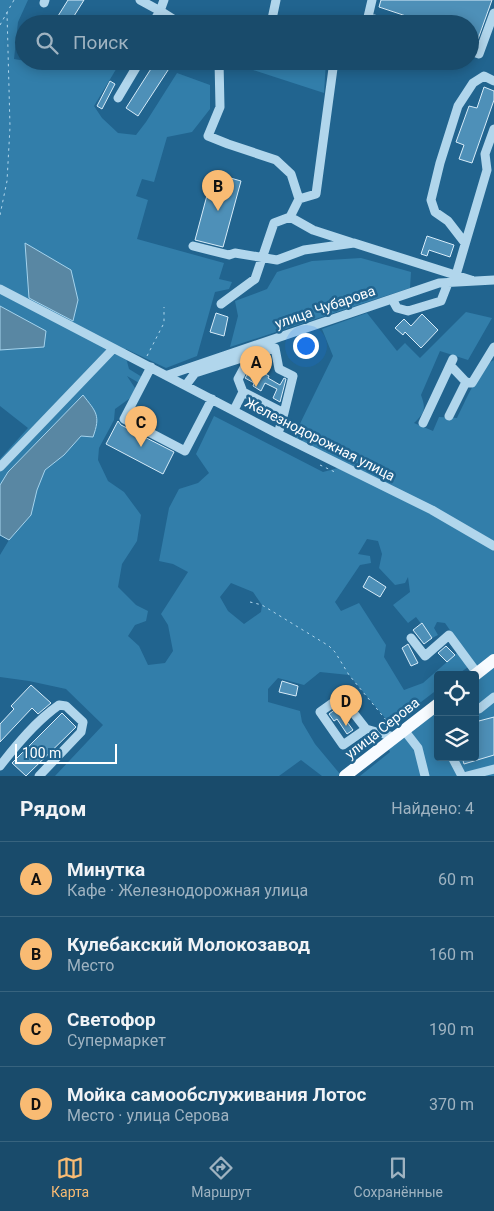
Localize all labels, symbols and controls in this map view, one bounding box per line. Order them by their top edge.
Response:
search box [15,15,479,70]
icon: search [33,29,61,57]
text: Поиск [73,31,129,54]
pin: B [202,170,234,211]
street label: улица Чубарова [273,282,377,332]
your location [293,333,319,359]
pin: A [240,346,272,387]
street label: Железнодорожная улица [242,394,398,484]
pin: C [125,406,157,447]
map controls [434,671,479,761]
button: locate [434,671,479,716]
pin: D [330,685,362,726]
street label: улица Серова [342,694,422,762]
button: layers [434,716,479,761]
scale bar [15,741,118,764]
text: 100 m [22,745,61,761]
text: Рядом [20,797,86,821]
text: Найдено: 4 [391,799,474,818]
text: Минутка [67,858,145,881]
text: A [31,870,41,889]
text: 60 m [438,870,474,889]
text: Кафе · Железнодорожная улица [67,881,308,900]
text: Кулебакский Молокозавод [67,933,310,956]
text: B [31,945,41,964]
text: 160 m [429,945,474,964]
text: Место [67,956,114,975]
text: Светофор [67,1008,156,1031]
text: C [31,1020,41,1039]
text: 190 m [429,1020,474,1039]
text: Супермаркет [67,1031,166,1050]
text: Мойка самообслуживания Лотос [67,1083,366,1106]
text: D [31,1095,41,1114]
text: 370 m [429,1095,474,1114]
text: Место · улица Серова [67,1106,229,1125]
tab: Карта [51,1154,89,1200]
tab: Маршрут [191,1154,252,1200]
tab: Сохранённые [354,1154,443,1200]

